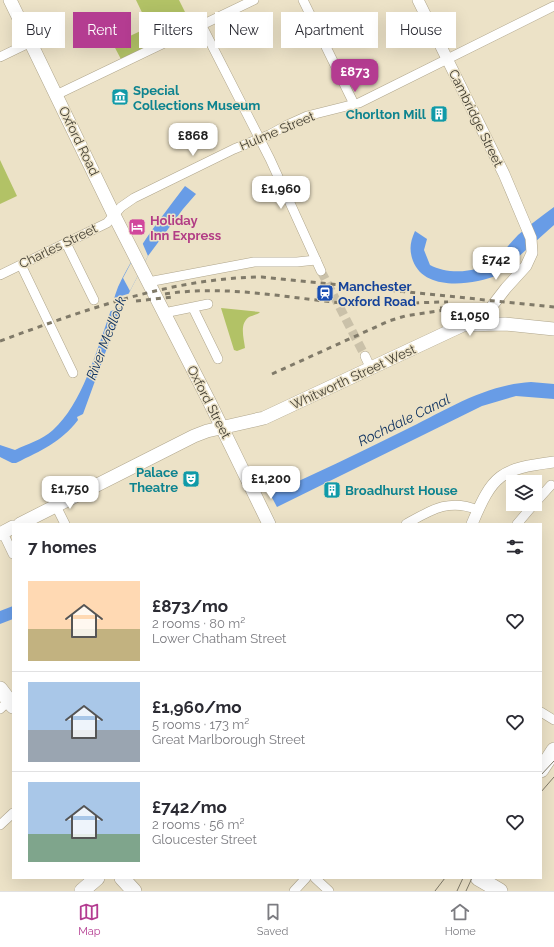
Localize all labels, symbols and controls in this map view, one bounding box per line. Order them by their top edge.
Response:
chip: Buy [12,12,65,48]
chip: Rent [73,12,131,48]
chip: Filters [139,12,207,48]
chip: New [215,12,273,48]
chip: Apartment [281,12,378,48]
chip: House [386,12,456,48]
pin: £873 [331,59,379,93]
text: £873 [340,64,370,79]
street label: Cambridge Street [446,67,506,170]
place label: Special Collections Museum [133,83,260,113]
museum icon: Special Collections Museum [110,87,130,107]
street label: Oxford Road [56,104,102,178]
building icon: Chorlton Mill [429,104,449,124]
place label: Chorlton Mill [346,107,427,122]
street label: Hulme Street [237,108,317,153]
pin: £868 [169,123,217,157]
text: £868 [178,128,208,143]
pin: £1,960 [248,176,314,210]
text: £1,960 [261,181,301,196]
place label: Holiday Inn Express [150,213,222,243]
hotel icon: Holiday Inn Express [127,217,147,237]
street label: Charles Street [17,220,100,271]
pin: £742 [472,247,520,281]
text: £742 [482,252,510,267]
place label: Manchester Oxford Road [338,279,416,309]
station icon: Manchester Oxford Road [315,283,335,303]
water label: River Medlock [83,294,129,382]
pin: £1,050 [437,303,503,337]
text: £1,050 [450,308,490,323]
street label: Whitworth Street West [288,341,418,413]
street label: Oxford Street [184,363,234,442]
water label: Rochdale Canal [355,391,453,449]
place label: Palace Theatre [129,465,178,495]
pin: £1,200 [238,466,304,500]
theatre icon: Palace Theatre [181,469,201,489]
text: £1,200 [251,471,291,486]
map controls [506,475,542,511]
button: layers [506,475,542,511]
pin: £1,750 [37,476,103,510]
building icon: Broadhurst House [322,480,342,500]
text: £1,750 [51,481,89,496]
place label: Broadhurst House [345,483,458,498]
icon: filters [504,536,526,558]
text: 7 homes [28,537,97,557]
text: £873/mo [152,596,228,616]
icon: home [60,597,108,645]
icon: heart [504,610,526,632]
text: 2 rooms · 80 m² [152,616,245,631]
text: Lower Chatham Street [152,631,286,646]
text: £1,960/mo [152,697,242,717]
icon: home [60,698,108,746]
icon: heart [504,711,526,733]
text: 5 rooms · 173 m² [152,717,249,732]
text: Great Marlborough Street [152,732,305,747]
text: £742/mo [152,797,227,817]
icon: home [60,798,108,846]
icon: heart [504,811,526,833]
text: 2 rooms · 56 m² [152,817,244,832]
text: Gloucester Street [152,832,257,847]
tab: Map [78,901,101,938]
tab: Saved [257,901,288,938]
tab: Home [445,901,476,938]

